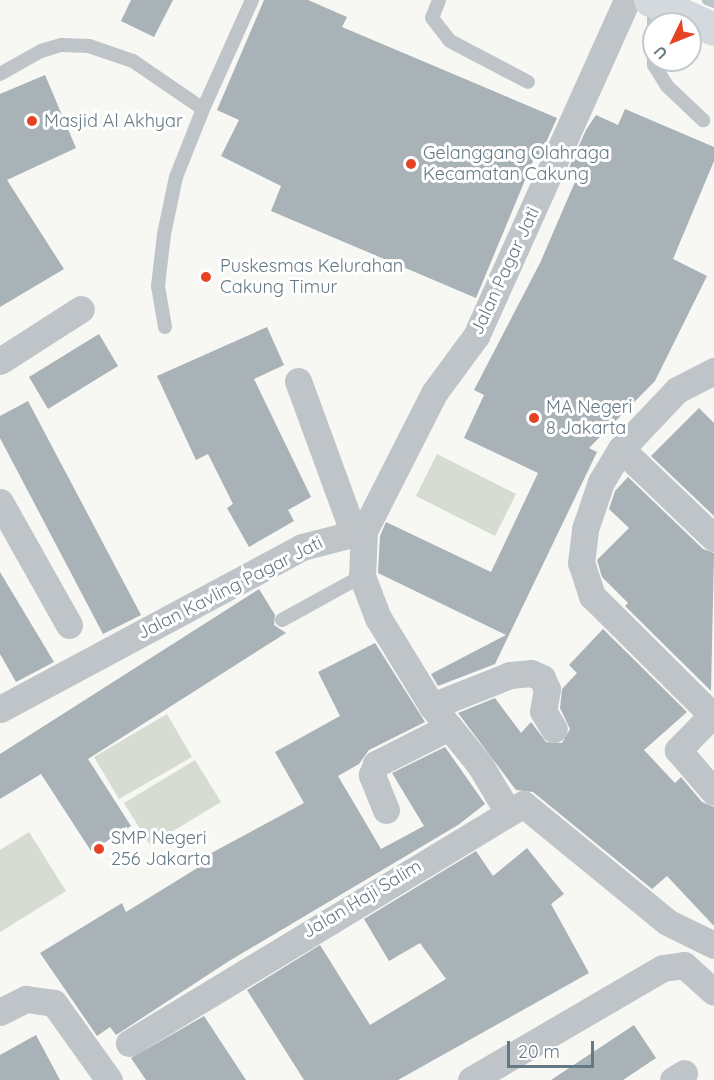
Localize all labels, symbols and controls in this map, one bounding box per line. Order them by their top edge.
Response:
north arrow [642,12,702,72]
text: U [649,42,671,64]
place label: Masjid Al Akhyar [44,110,183,132]
marker: Masjid Al Akhyar [25,114,39,128]
place label: Gelanggang Olahraga Kecamatan Cakung [423,143,610,186]
marker: Gelanggang Olahraga Kecamatan Cakung [404,157,418,171]
street label: Jalan Pagar Jati [466,204,544,338]
place label: Puskesmas Kelurahan Cakung Timur [220,256,403,298]
marker: Puskesmas Kelurahan Cakung Timur [197,268,215,286]
place label: MA Negeri 8 Jakarta [546,397,632,440]
marker: MA Negeri 8 Jakarta [527,411,541,425]
street label: Jalan Kavling Pagar Jati [134,532,326,644]
place label: SMP Negeri 256 Jakarta [111,828,211,870]
marker: SMP Negeri 256 Jakarta [92,842,106,856]
street label: Jalan Haji Salim [299,855,425,943]
scale bar [510,1029,597,1067]
text: 20 m [518,1040,560,1063]

